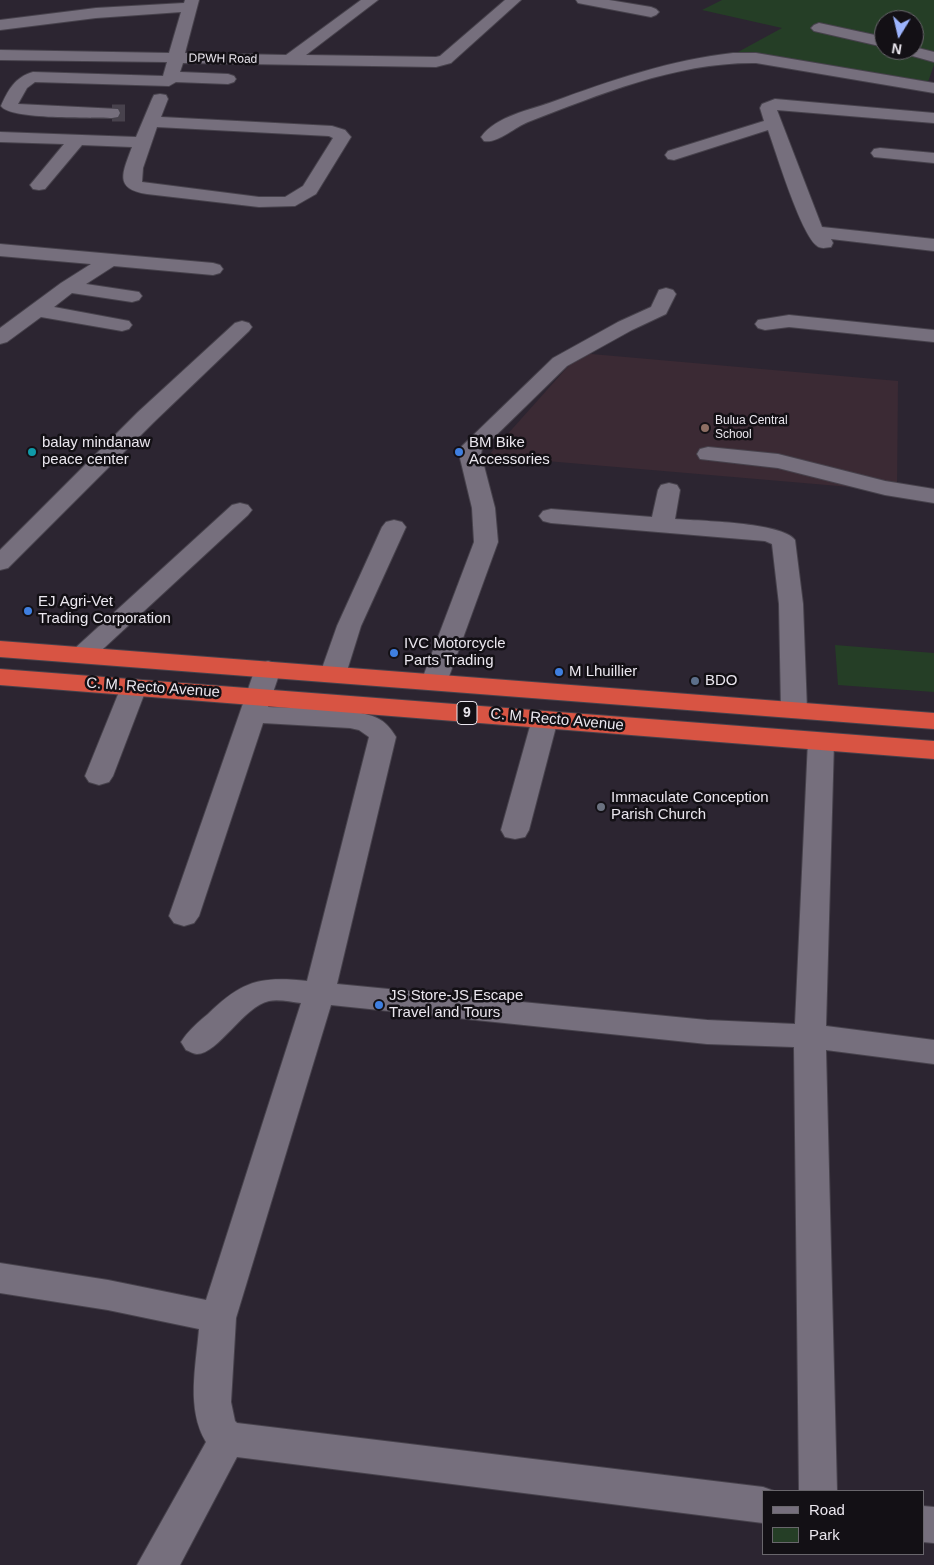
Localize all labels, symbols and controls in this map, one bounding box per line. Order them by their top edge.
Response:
north arrow [874,10,924,60]
text: N [891,40,903,58]
street label: DPWH Road [189,51,257,67]
place label: Bulua Central School [715,414,788,442]
marker: Bulua Central School [699,422,711,434]
place label: balay mindanaw peace center [42,434,150,469]
place label: BM Bike Accessories [469,434,550,469]
marker: balay mindanaw peace center [26,446,38,458]
marker: BM Bike Accessories [453,446,465,458]
place label: EJ Agri-Vet Trading Corporation [38,593,171,628]
marker: EJ Agri-Vet Trading Corporation [22,605,34,617]
place label: IVC Motorcycle Parts Trading [404,635,506,670]
marker: IVC Motorcycle Parts Trading [388,647,400,659]
place label: M Lhuillier [569,663,637,681]
marker: M Lhuillier [553,666,565,678]
place label: BDO [705,672,738,690]
street label: C. M. Recto Avenue [86,674,220,702]
marker: BDO [689,675,701,687]
road number: 9 [457,701,477,724]
street label: C. M. Recto Avenue [489,705,625,735]
place label: Immaculate Conception Parish Church [611,789,769,824]
marker: Immaculate Conception Parish Church [595,801,607,813]
place label: JS Store-JS Escape Travel and Tours [389,987,523,1022]
marker: JS Store-JS Escape Travel and Tours [373,999,385,1011]
legend [762,1490,924,1555]
text: Road [809,1501,845,1518]
text: Park [809,1526,840,1543]

